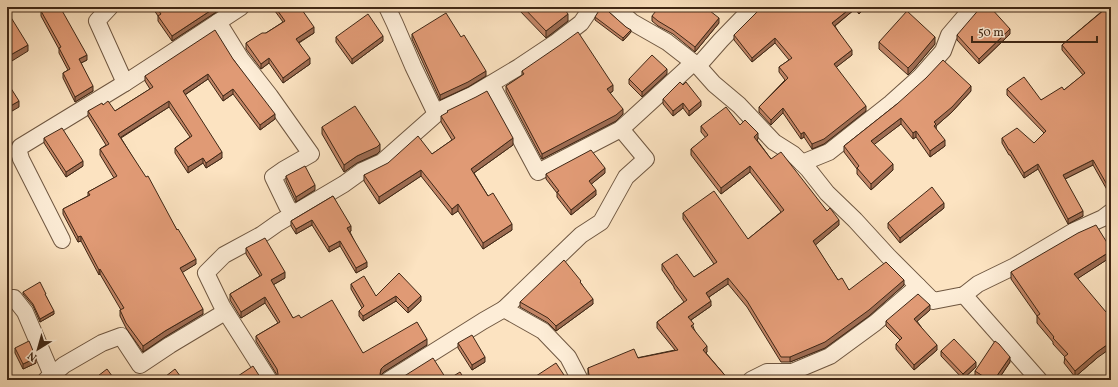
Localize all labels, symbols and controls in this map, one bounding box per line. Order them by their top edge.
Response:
scale bar [972,18,1097,44]
text: 50 m [978,25,1004,41]
north arrow [18,329,58,369]
text: N [25,347,41,364]

